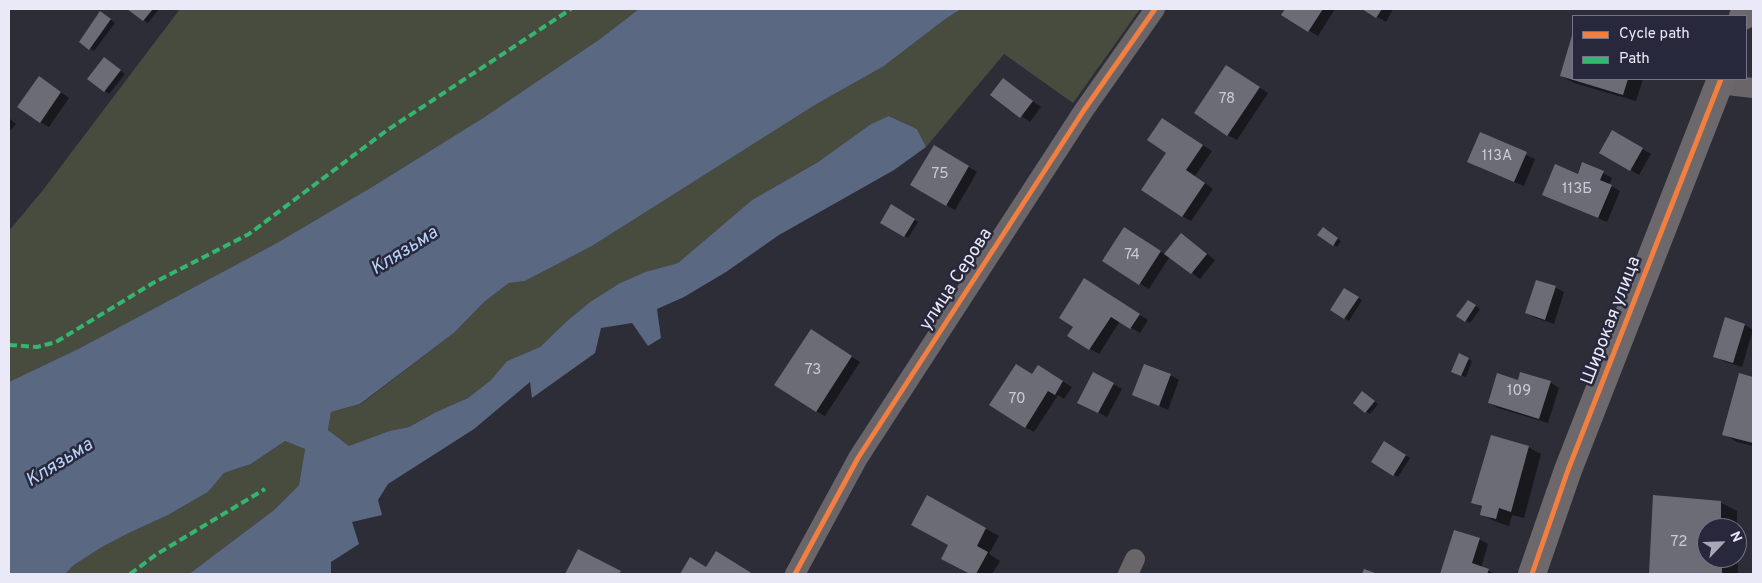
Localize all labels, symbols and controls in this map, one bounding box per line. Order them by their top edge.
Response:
legend [1572,15,1747,80]
text: Cycle path [1619,25,1690,44]
text: Path [1619,50,1650,69]
house number: 78 [1219,91,1235,109]
house number: 113А [1482,148,1512,166]
house number: 75 [931,166,949,184]
house number: 113Б [1562,181,1592,199]
water label: Клязьма [367,222,443,282]
street label: улица Серова [916,225,998,335]
house number: 74 [1124,247,1140,265]
street label: Широкая улица [1578,254,1646,388]
house number: 73 [805,362,821,380]
house number: 109 [1507,383,1531,401]
house number: 70 [1008,391,1026,409]
water label: Клязьма [22,434,98,494]
north arrow [1697,518,1747,568]
text: N [1725,529,1745,545]
house number: 72 [1671,534,1687,552]

